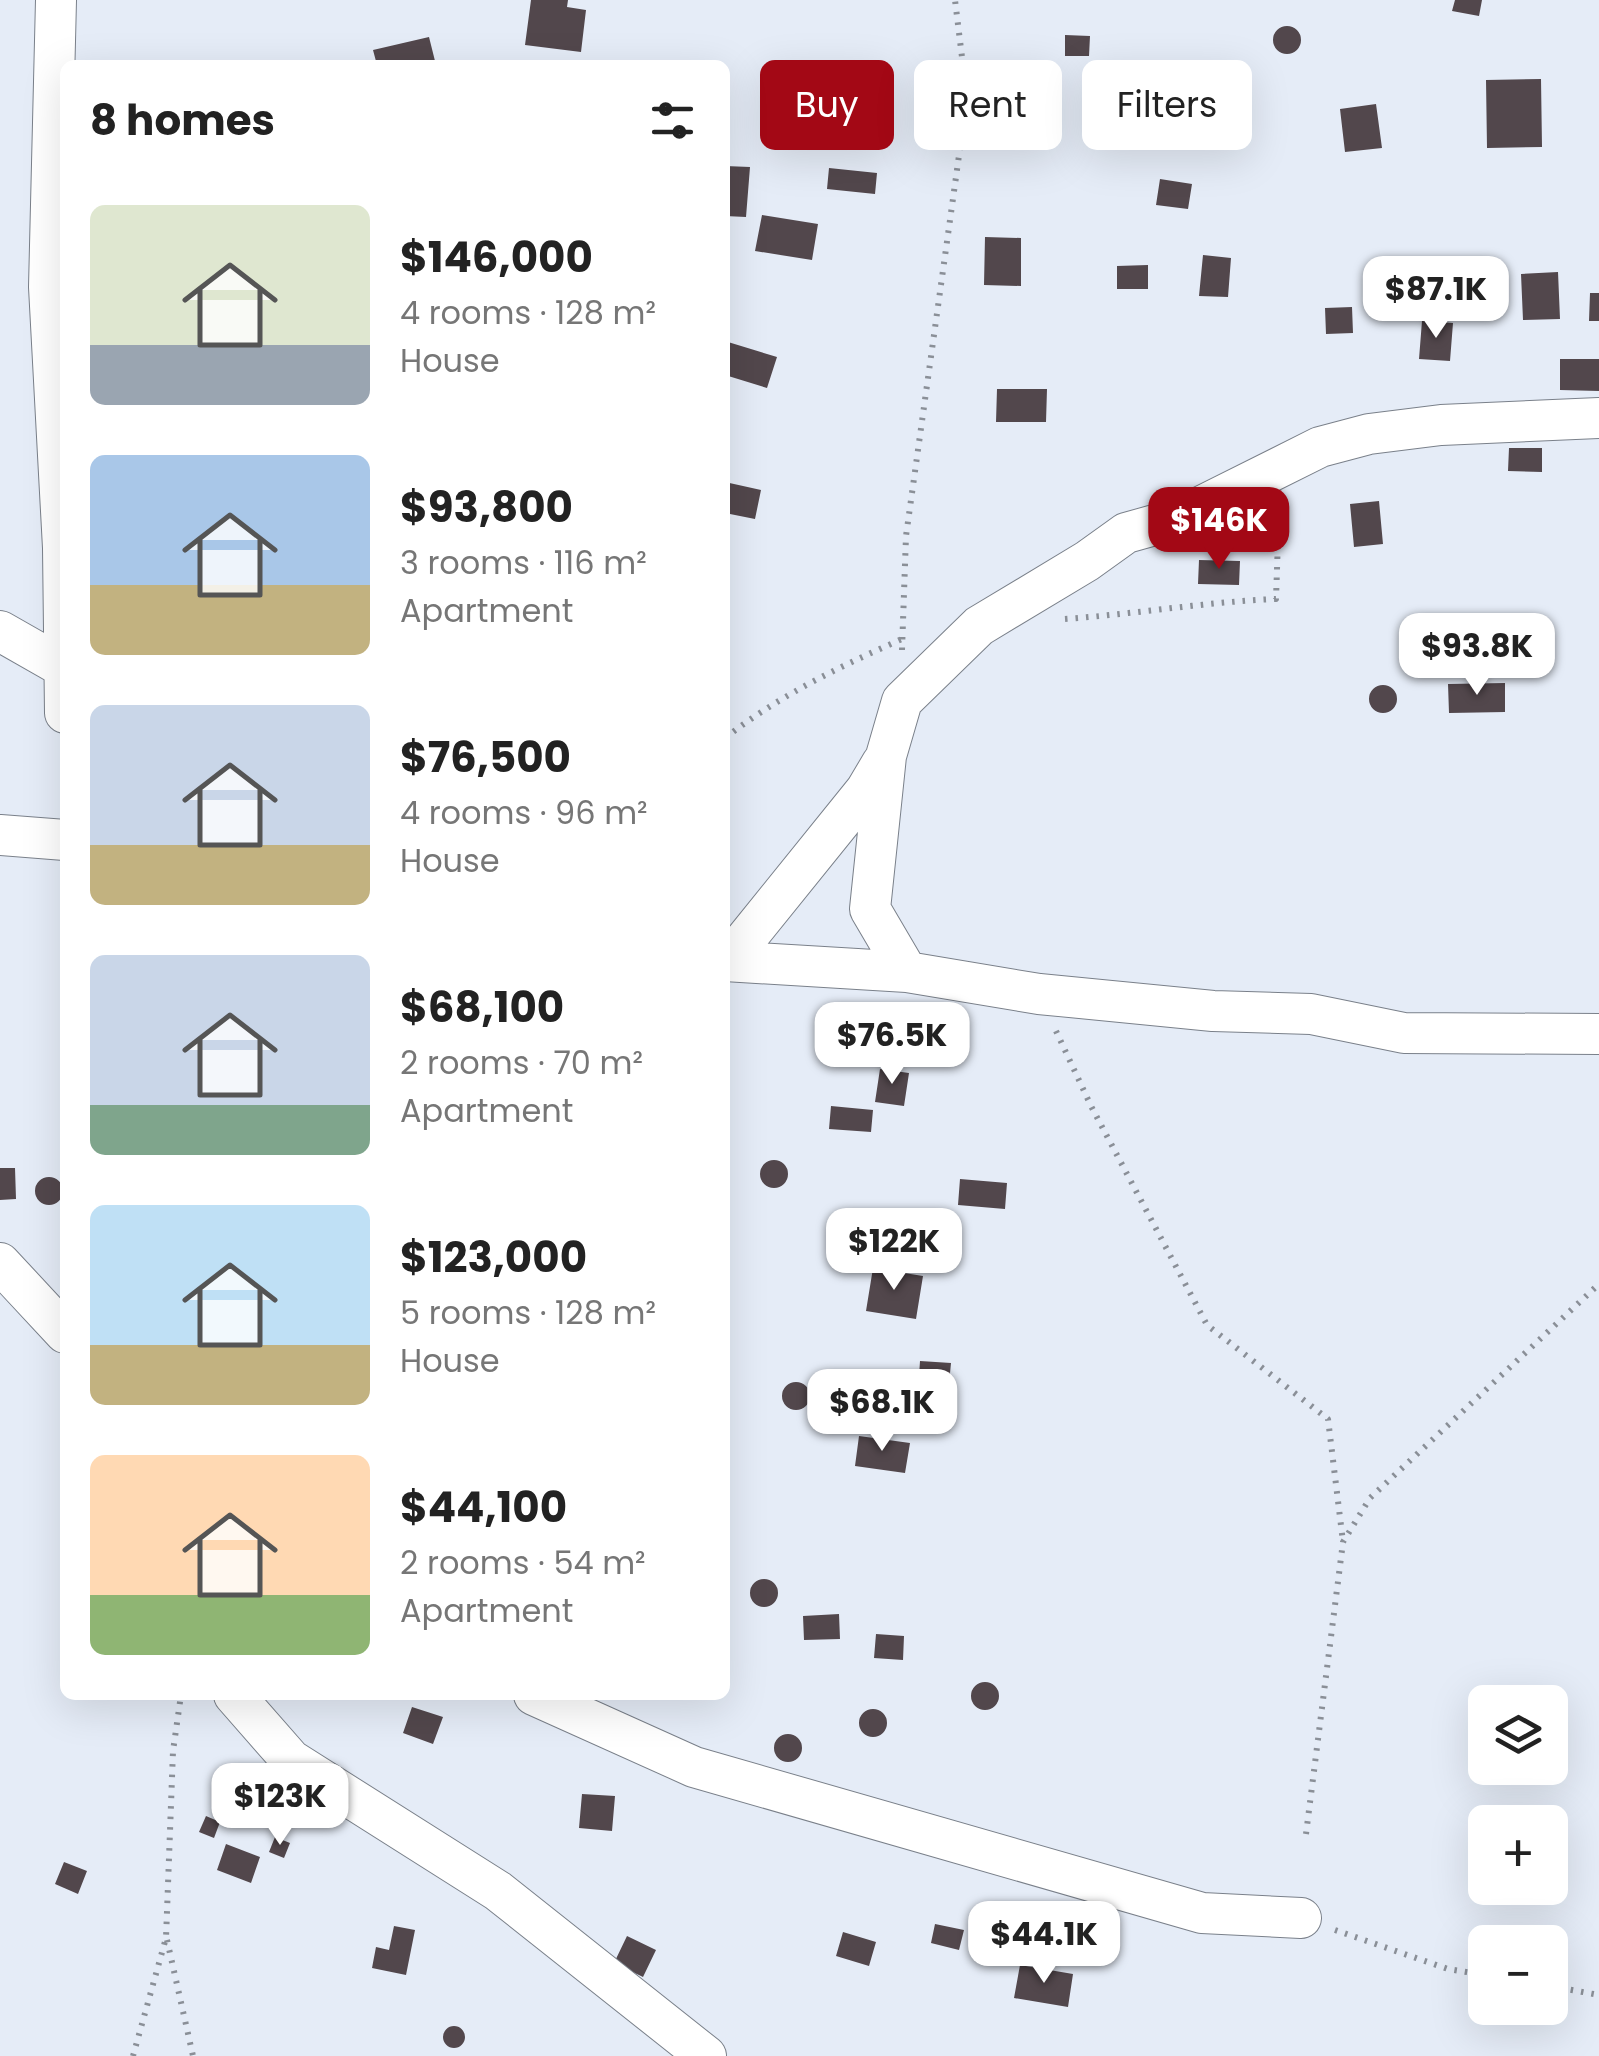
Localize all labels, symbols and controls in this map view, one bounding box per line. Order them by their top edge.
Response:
chip: Buy [760,60,894,150]
chip: Rent [914,60,1062,150]
chip: Filters [1082,60,1252,150]
text: 8 homes [90,91,275,150]
icon: filters [645,93,700,148]
text: $146,000 [400,228,593,287]
icon: home [170,245,290,365]
pin: $87.1K [1355,256,1517,341]
text: $87.1K [1385,266,1487,311]
text: 4 rooms · 128 m² [400,290,656,335]
text: House [400,338,500,383]
text: $93,800 [400,478,573,537]
pin: $146K [1149,487,1289,572]
icon: home [170,495,290,615]
text: $146K [1170,497,1268,542]
text: 3 rooms · 116 m² [400,540,647,585]
text: Apartment [400,588,573,633]
pin: $93.8K [1396,613,1558,698]
text: $93.8K [1421,623,1533,668]
text: $76,500 [400,728,571,787]
icon: home [170,745,290,865]
text: 4 rooms · 96 m² [400,790,648,835]
text: House [400,838,500,883]
text: $68,100 [400,978,564,1037]
icon: home [170,995,290,1115]
pin: $76.5K [811,1002,973,1087]
text: $76.5K [837,1012,947,1057]
text: 2 rooms · 70 m² [400,1040,643,1085]
text: Apartment [400,1088,573,1133]
pin: $122K [824,1208,964,1293]
text: $122K [848,1218,940,1263]
text: $123,000 [400,1228,587,1287]
icon: home [170,1245,290,1365]
text: 5 rooms · 128 m² [400,1290,656,1335]
text: House [400,1338,500,1383]
pin: $68.1K [801,1369,963,1454]
text: $68.1K [829,1379,935,1424]
text: $44,100 [400,1478,567,1537]
icon: home [170,1495,290,1615]
text: 2 rooms · 54 m² [400,1540,646,1585]
text: Apartment [400,1588,573,1633]
map controls [1468,1685,1568,2025]
button: layers [1468,1685,1568,1785]
pin: $123K [210,1763,350,1848]
text: $123K [233,1773,327,1818]
button: + [1468,1805,1568,1905]
pin: $44.1K [963,1901,1125,1986]
text: $44.1K [990,1911,1098,1956]
button: − [1468,1925,1568,2025]

